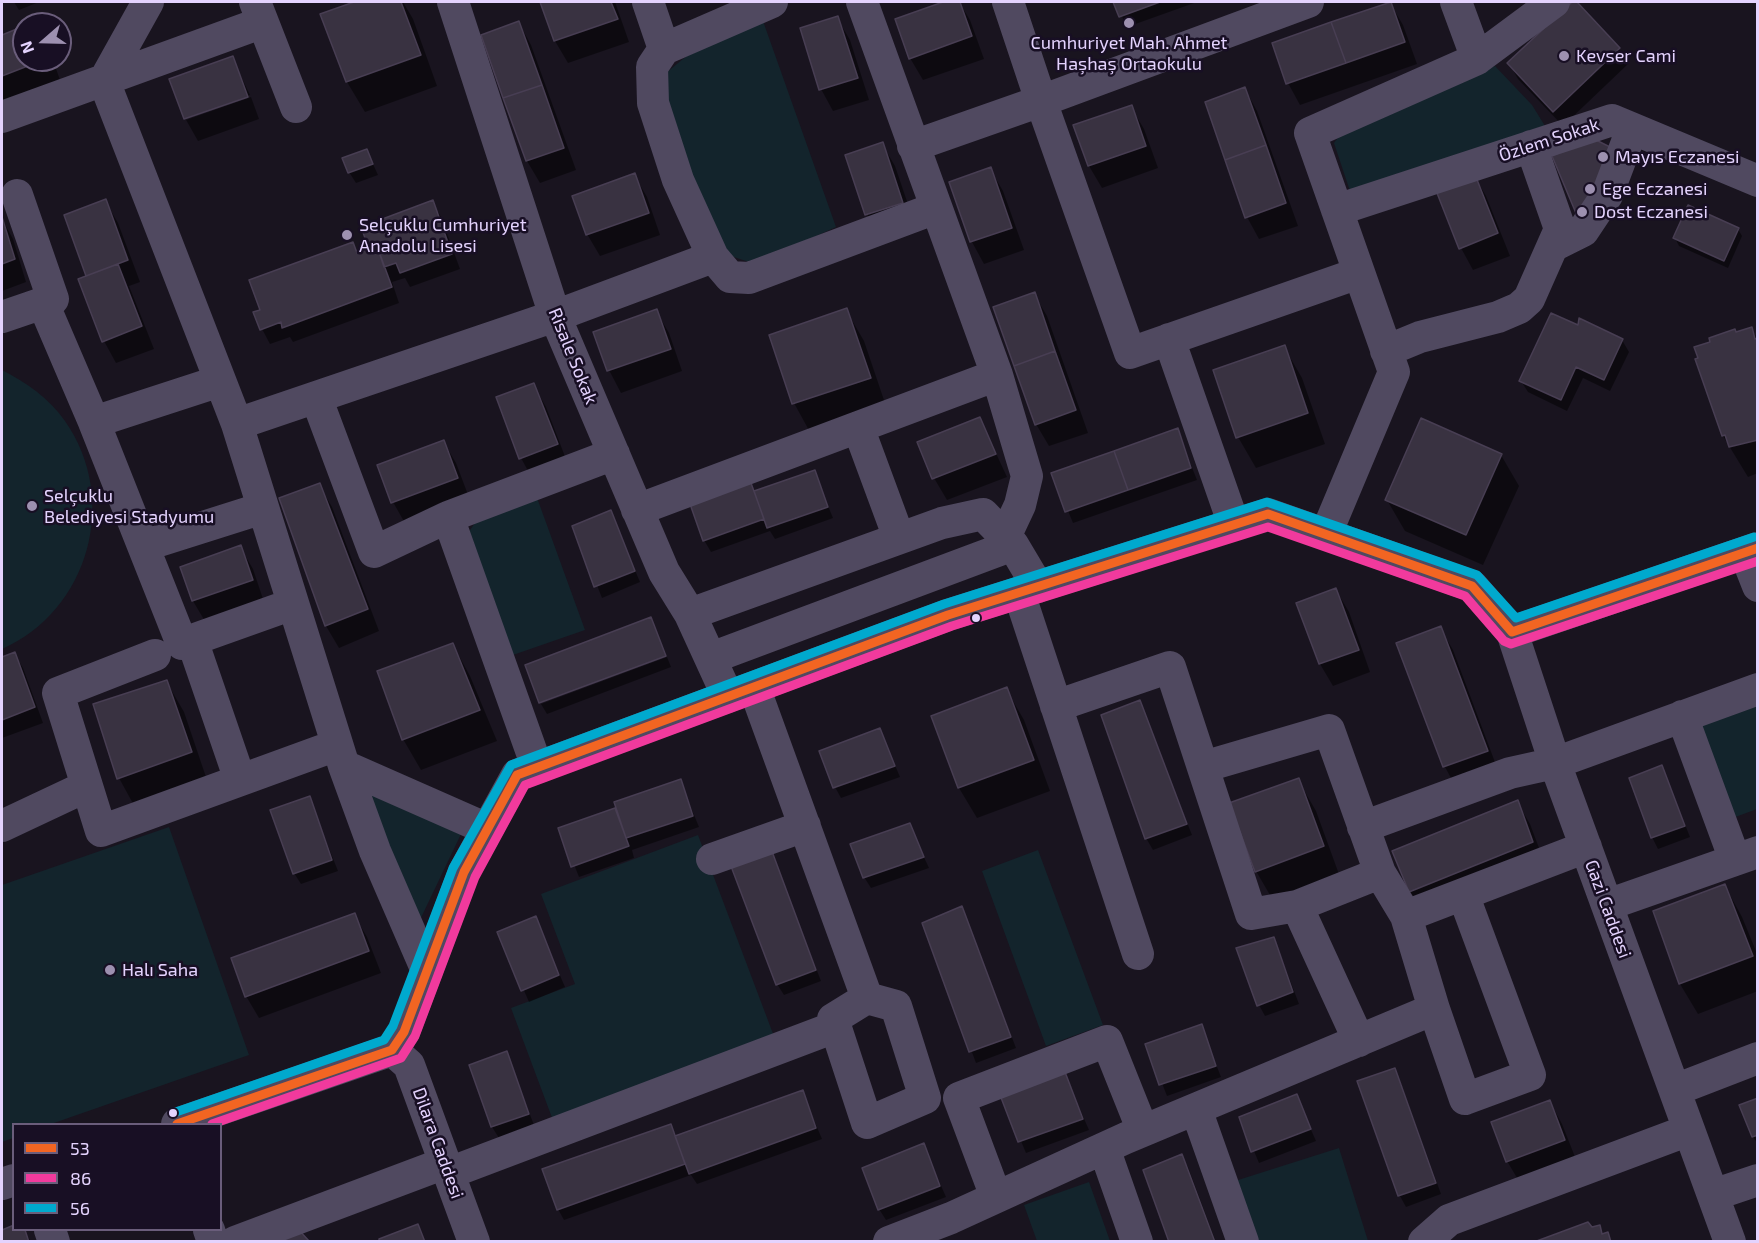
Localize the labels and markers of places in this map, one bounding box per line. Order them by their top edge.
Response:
marker: Cumhuriyet Mah. Ahmet Haşhaş Ortaokulu [1122,16,1136,30]
place label: Cumhuriyet Mah. Ahmet Haşhaş Ortaokulu [1031,32,1227,74]
place label: Kevser Cami [1576,45,1676,67]
marker: Kevser Cami [1557,49,1571,63]
place label: Mayıs Eczanesi [1615,146,1740,168]
marker: Mayıs Eczanesi [1596,150,1610,164]
place label: Ege Eczanesi [1602,178,1707,200]
marker: Ege Eczanesi [1583,182,1597,196]
place label: Dost Eczanesi [1594,201,1708,223]
marker: Dost Eczanesi [1575,205,1589,219]
place label: Selçuklu Cumhuriyet Anadolu Lisesi [359,214,527,256]
marker: Selçuklu Cumhuriyet Anadolu Lisesi [340,228,354,242]
place label: Selçuklu Belediyesi Stadyumu [44,485,214,528]
marker: Selçuklu Belediyesi Stadyumu [25,499,39,513]
unlabelled marker [970,612,982,624]
place label: Halı Saha [122,959,198,981]
marker: Halı Saha [103,963,117,977]
unlabelled marker [167,1107,179,1119]

